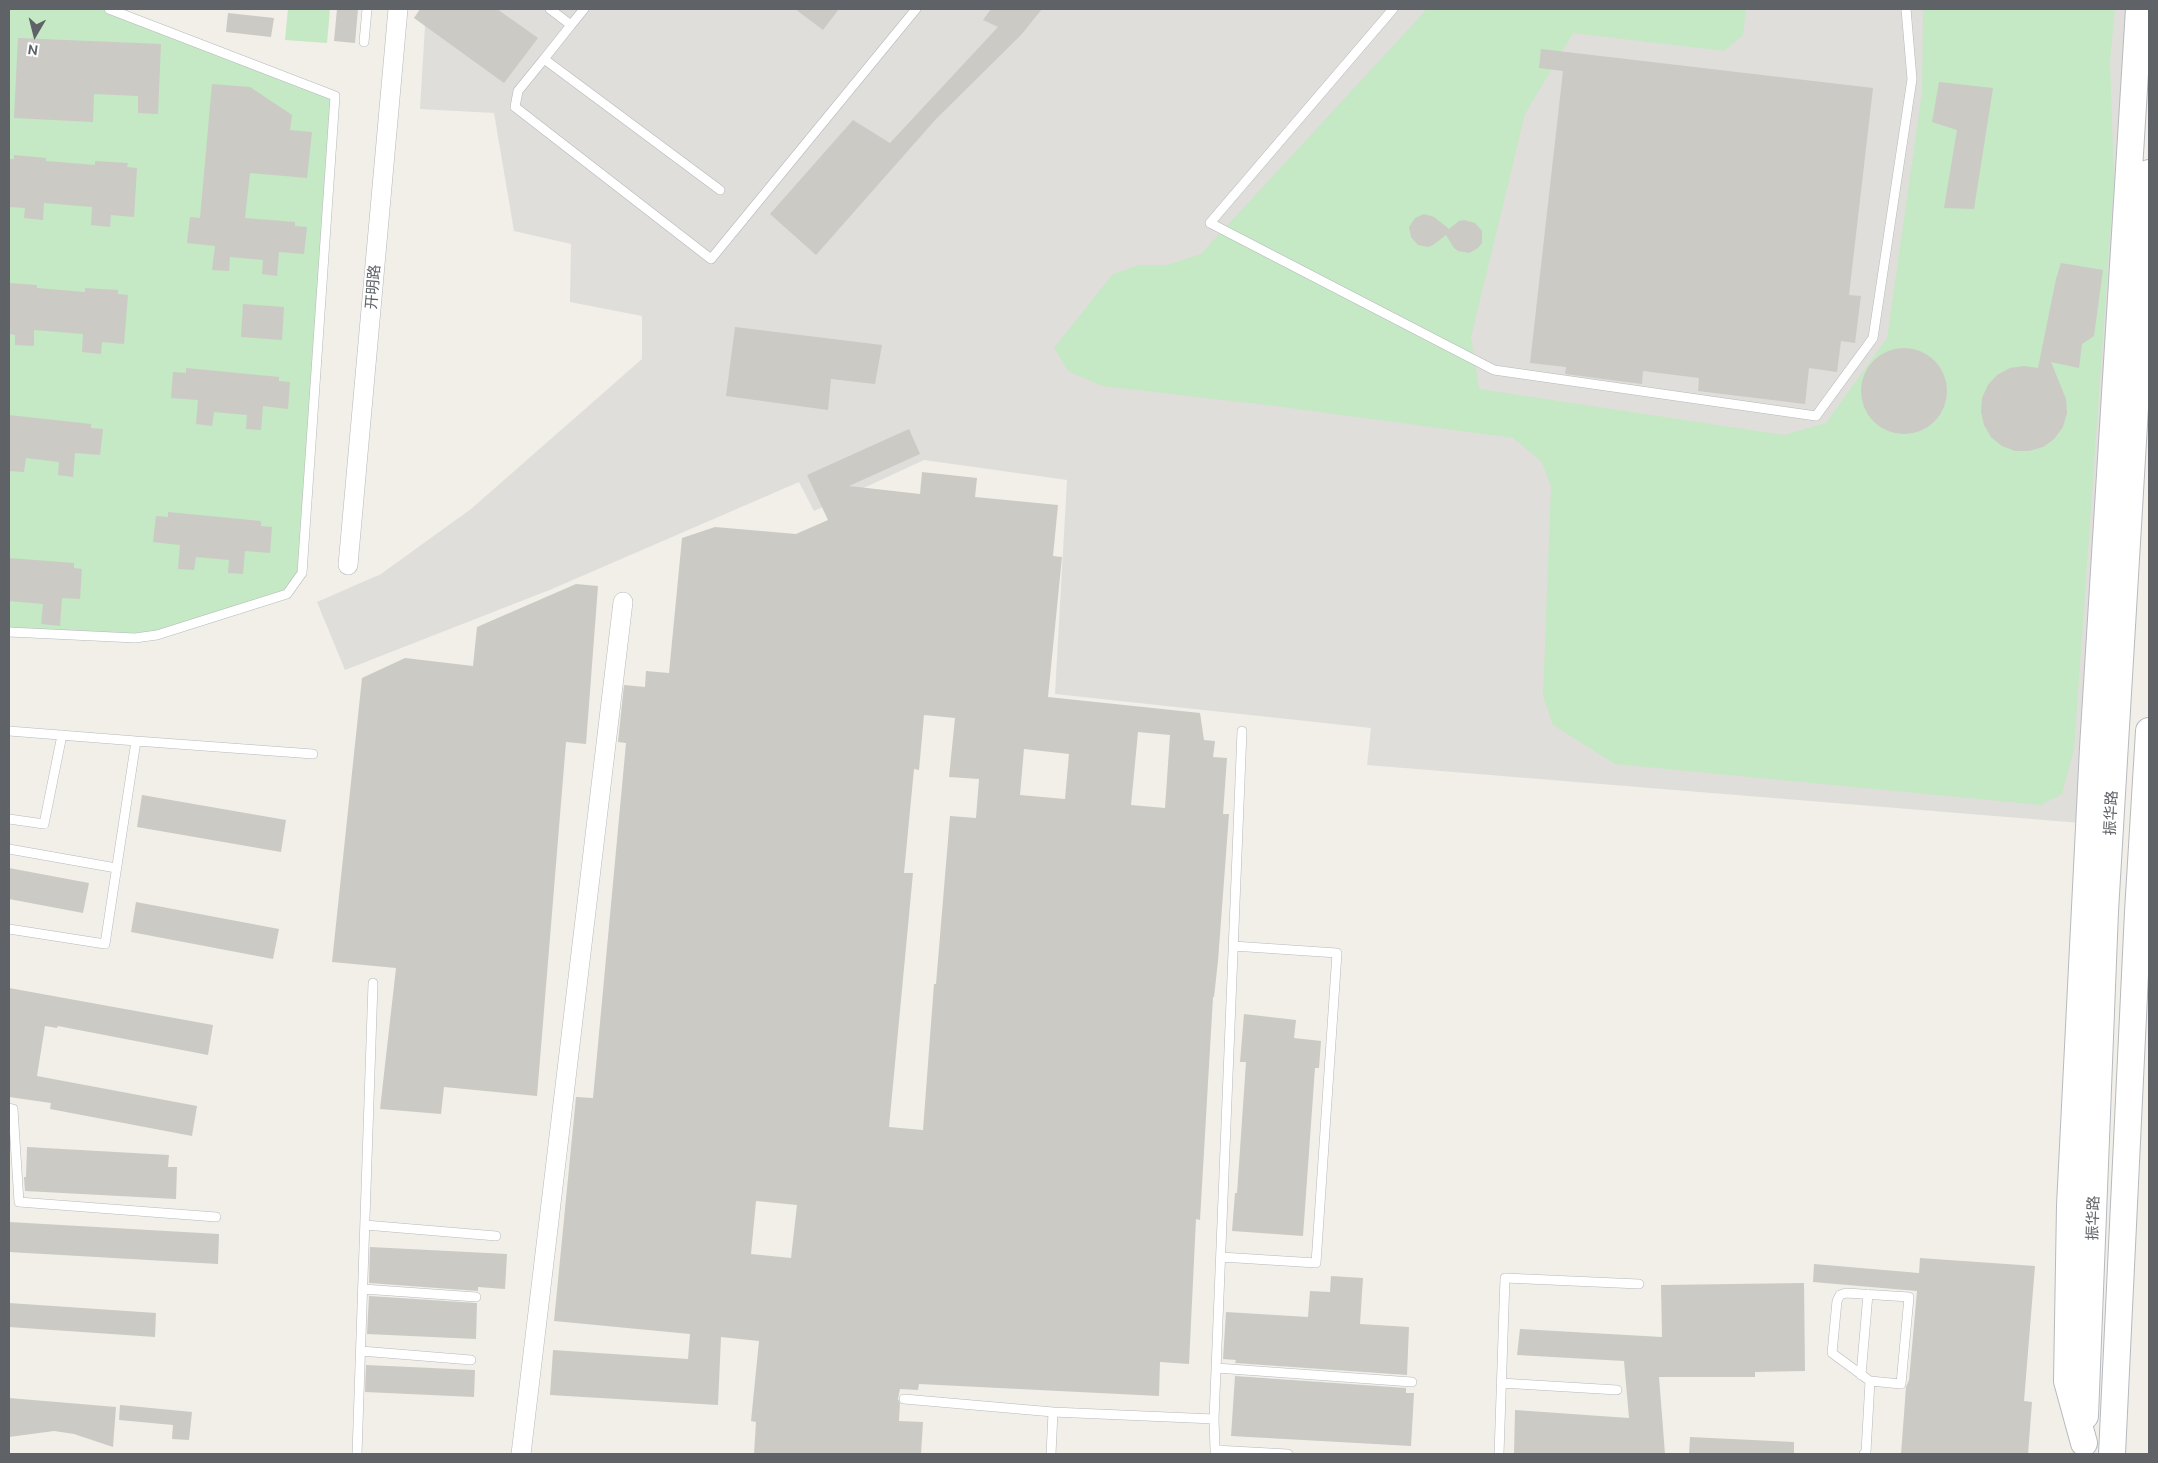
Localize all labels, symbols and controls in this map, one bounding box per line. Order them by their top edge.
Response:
north arrow [10,10,60,60]
text: N [27,41,39,59]
street label: 开明路 [362,264,384,310]
street label: 振华路 [2101,790,2121,836]
street label: 振华路 [2083,1195,2103,1241]

